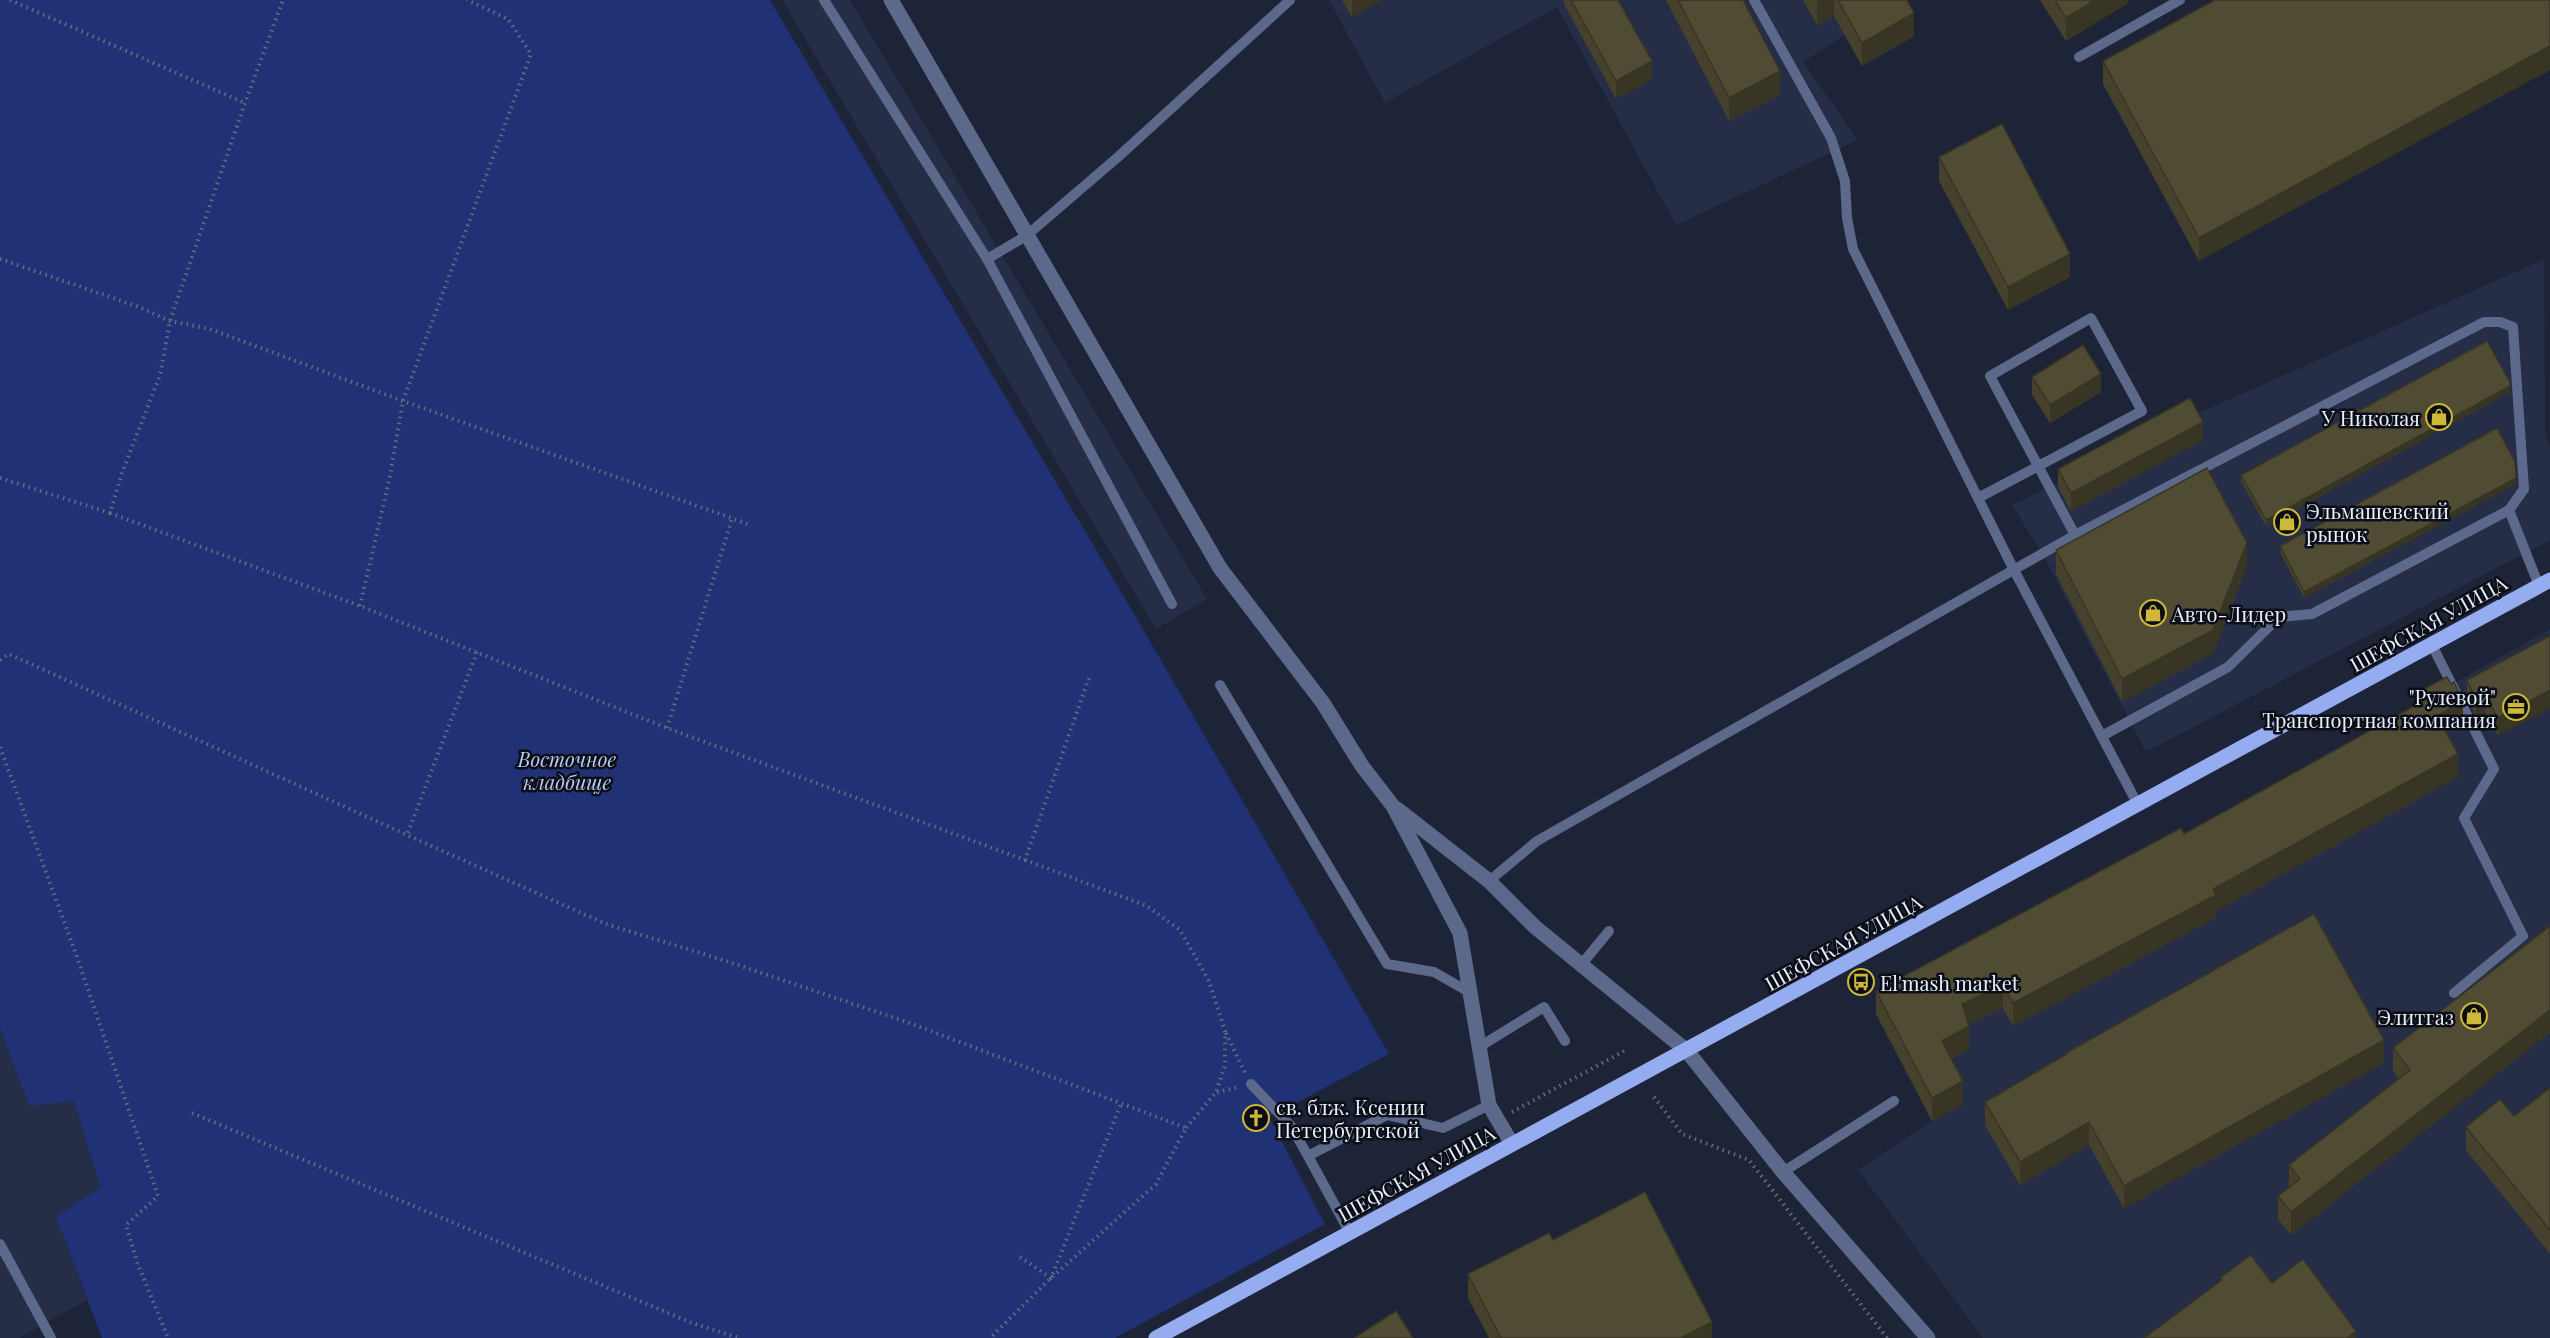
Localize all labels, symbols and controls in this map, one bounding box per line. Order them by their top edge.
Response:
shop icon: У Николая [2424,402,2454,432]
place label: У Николая [2321,404,2420,431]
place label: Эльмашевский рынок [2306,497,2449,547]
shop icon: Эльмашевский рынок [2272,507,2302,537]
street label: ШЕФСКАЯ УЛИЦА [2344,568,2512,677]
shop icon: Авто-Лидер [2138,598,2168,628]
place label: Авто-Лидер [2171,600,2286,627]
place label: "Рулевой" Транспортная компания [2262,683,2496,733]
office icon: "Рулевой" Транспортная компания [2501,692,2531,722]
park label: Восточное кладбище [517,745,617,795]
street label: ШЕФСКАЯ УЛИЦА [1759,887,1927,996]
bus stop icon: El'mash market [1846,967,1876,997]
place label: El'mash market [1880,969,2020,996]
shop icon: Элитгаз [2459,1001,2489,1031]
place label: Элитгаз [2377,1003,2454,1030]
place label: св. блж. Ксении Петербургской [1276,1093,1425,1143]
church icon: св. блж. Ксении Петербургской [1241,1103,1271,1133]
street label: ШЕФСКАЯ УЛИЦА [1332,1118,1500,1227]

